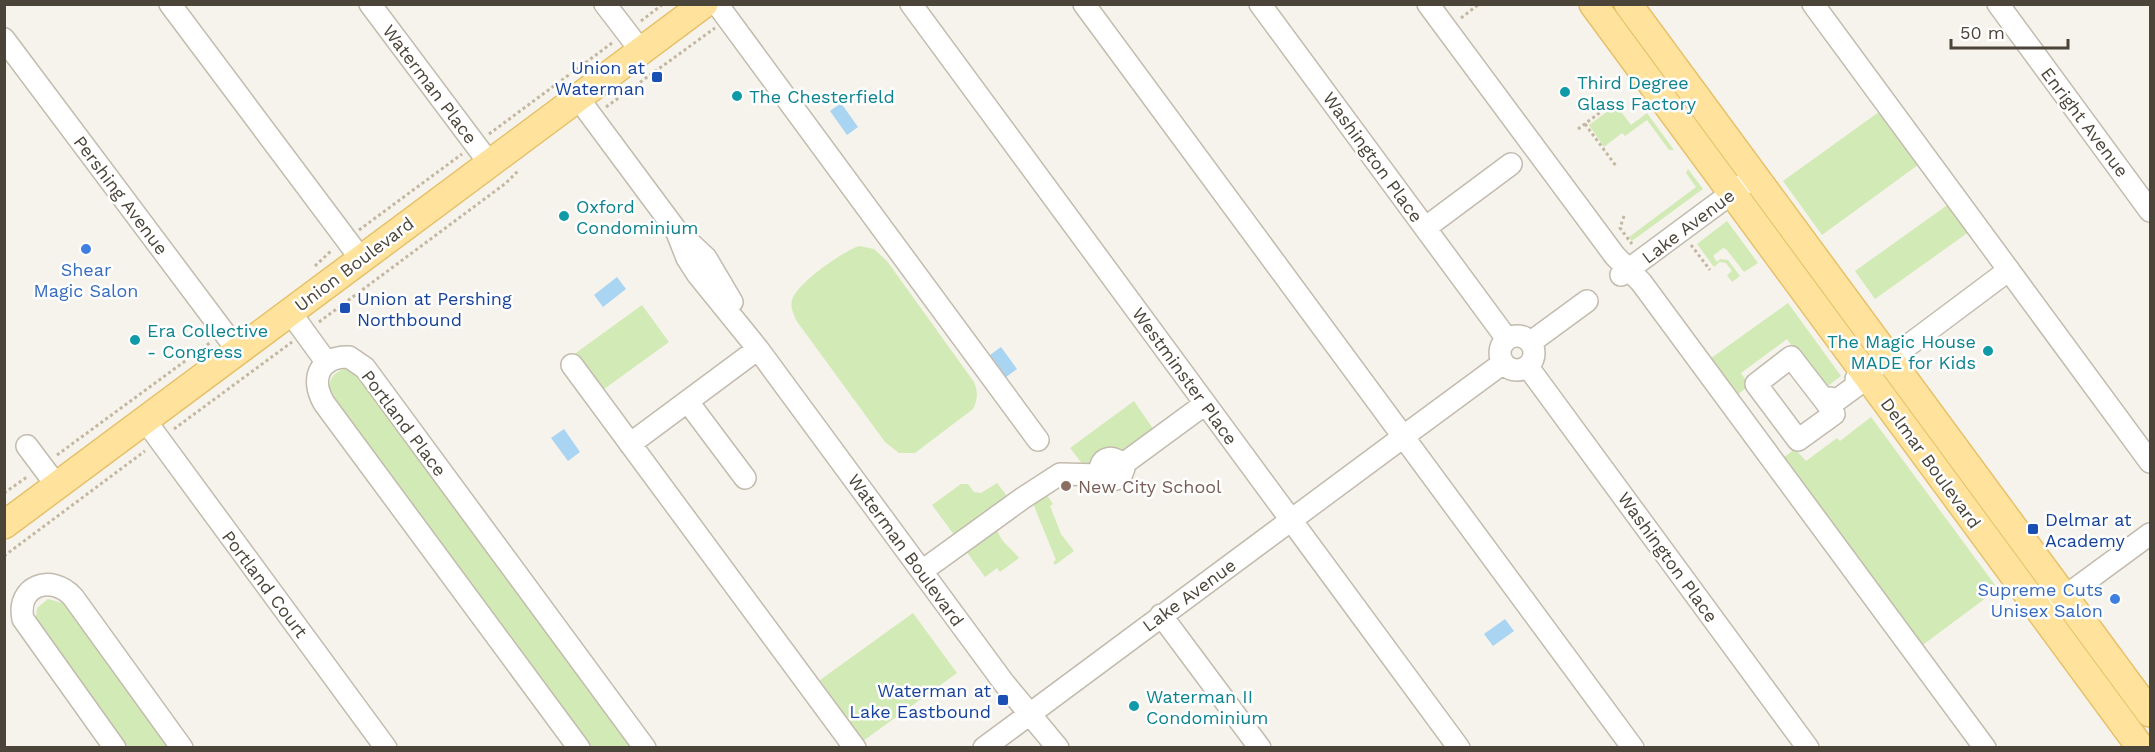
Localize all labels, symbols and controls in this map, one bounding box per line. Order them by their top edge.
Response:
scale bar [1951,12,2068,50]
street label: Waterman Place [378,20,482,148]
text: 50 m [1960,22,2005,43]
place label: Union at Waterman [555,57,645,99]
street label: Enright Avenue [2037,63,2133,181]
marker: Union at Waterman [650,70,664,84]
place label: Third Degree Glass Factory [1577,72,1697,114]
marker: Third Degree Glass Factory [1558,85,1572,99]
place label: The Chesterfield [749,86,895,107]
street label: Washington Place [1319,88,1427,226]
marker: The Chesterfield [730,89,744,103]
street label: Pershing Avenue [69,131,173,259]
street label: Lake Avenue [1638,184,1738,268]
place label: Oxford Condominium [576,196,699,238]
marker: Oxford Condominium [557,209,571,223]
street label: Union Boulevard [290,212,418,316]
marker: Shear Magic Salon [79,242,93,256]
place label: Shear Magic Salon [33,259,139,301]
place label: Union at Pershing Northbound [357,288,512,330]
marker: Union at Pershing Northbound [338,301,352,315]
street label: Westminster Place [1128,303,1242,449]
place label: Era Collective - Congress [147,320,268,362]
place label: The Magic House MADE for Kids [1827,331,1976,373]
marker: Era Collective - Congress [128,333,142,347]
marker: The Magic House MADE for Kids [1981,344,1995,358]
street label: Portland Place [357,366,451,480]
street label: Delmar Boulevard [1877,394,1985,532]
street label: Waterman Boulevard [844,470,968,630]
place label: New City School [1078,476,1222,497]
marker: New City School [1059,479,1073,493]
street label: Washington Place [1614,488,1722,626]
place label: Delmar at Academy [2045,509,2132,551]
marker: Delmar at Academy [2026,522,2040,536]
street label: Portland Court [218,526,312,642]
street label: Lake Avenue [1138,554,1240,636]
place label: Supreme Cuts Unisex Salon [1978,579,2103,621]
marker: Supreme Cuts Unisex Salon [2108,592,2122,606]
place label: Waterman at Lake Eastbound [849,680,991,722]
place label: Waterman II Condominium [1146,686,1269,728]
marker: Waterman at Lake Eastbound [996,693,1010,707]
marker: Waterman II Condominium [1127,699,1141,713]

